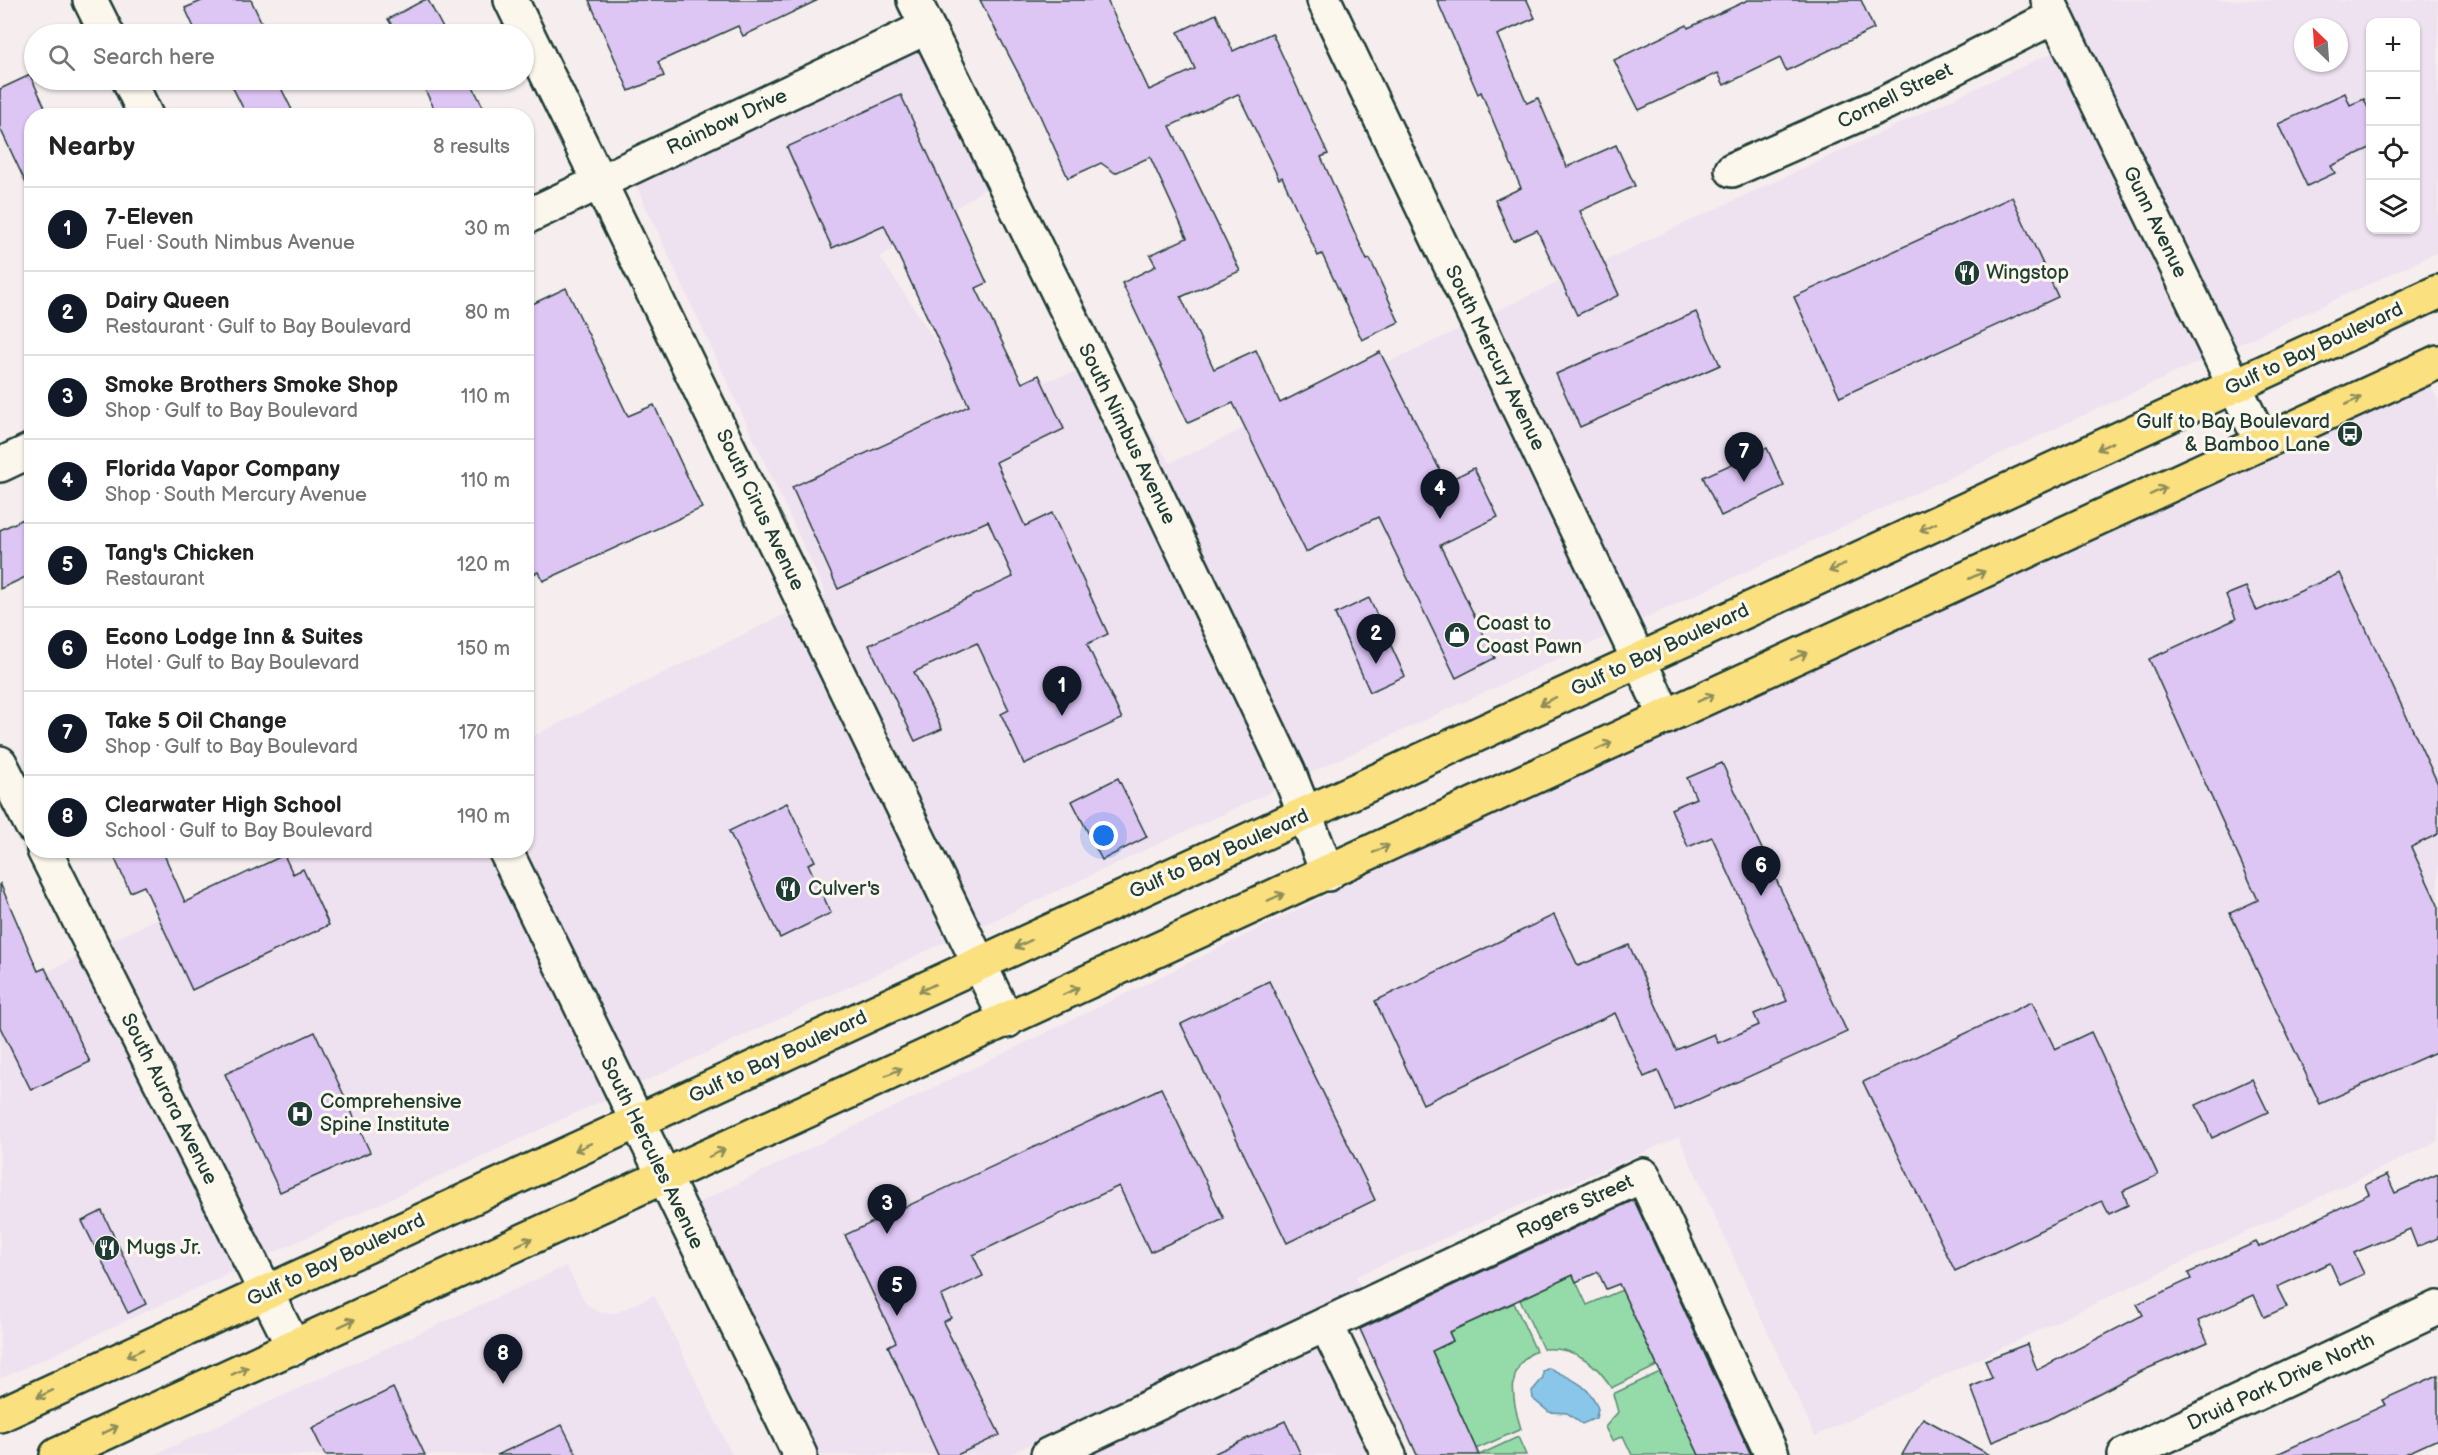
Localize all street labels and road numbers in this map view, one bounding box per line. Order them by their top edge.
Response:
street label: Cornell Street [1834,58,1956,134]
street label: Rainbow Drive [663,84,791,160]
street label: Gunn Avenue [2118,162,2192,282]
street label: South Mercury Avenue [1440,261,1550,455]
street label: Gulf to Bay Boulevard [2221,297,2407,401]
street label: South Nimbus Avenue [1073,340,1181,528]
street label: South Cirus Avenue [710,425,810,595]
street label: Gulf to Bay Boulevard [1567,598,1753,702]
street label: Gulf to Bay Boulevard [1126,804,1312,904]
street label: Gulf to Bay Boulevard [685,1005,871,1109]
street label: South Aurora Avenue [115,1009,223,1189]
street label: South Hercules Avenue [595,1053,709,1253]
street label: Rogers Street [1513,1169,1637,1245]
street label: Gulf to Bay Boulevard [243,1208,429,1312]
street label: Druid Park Drive North [2184,1328,2378,1436]

